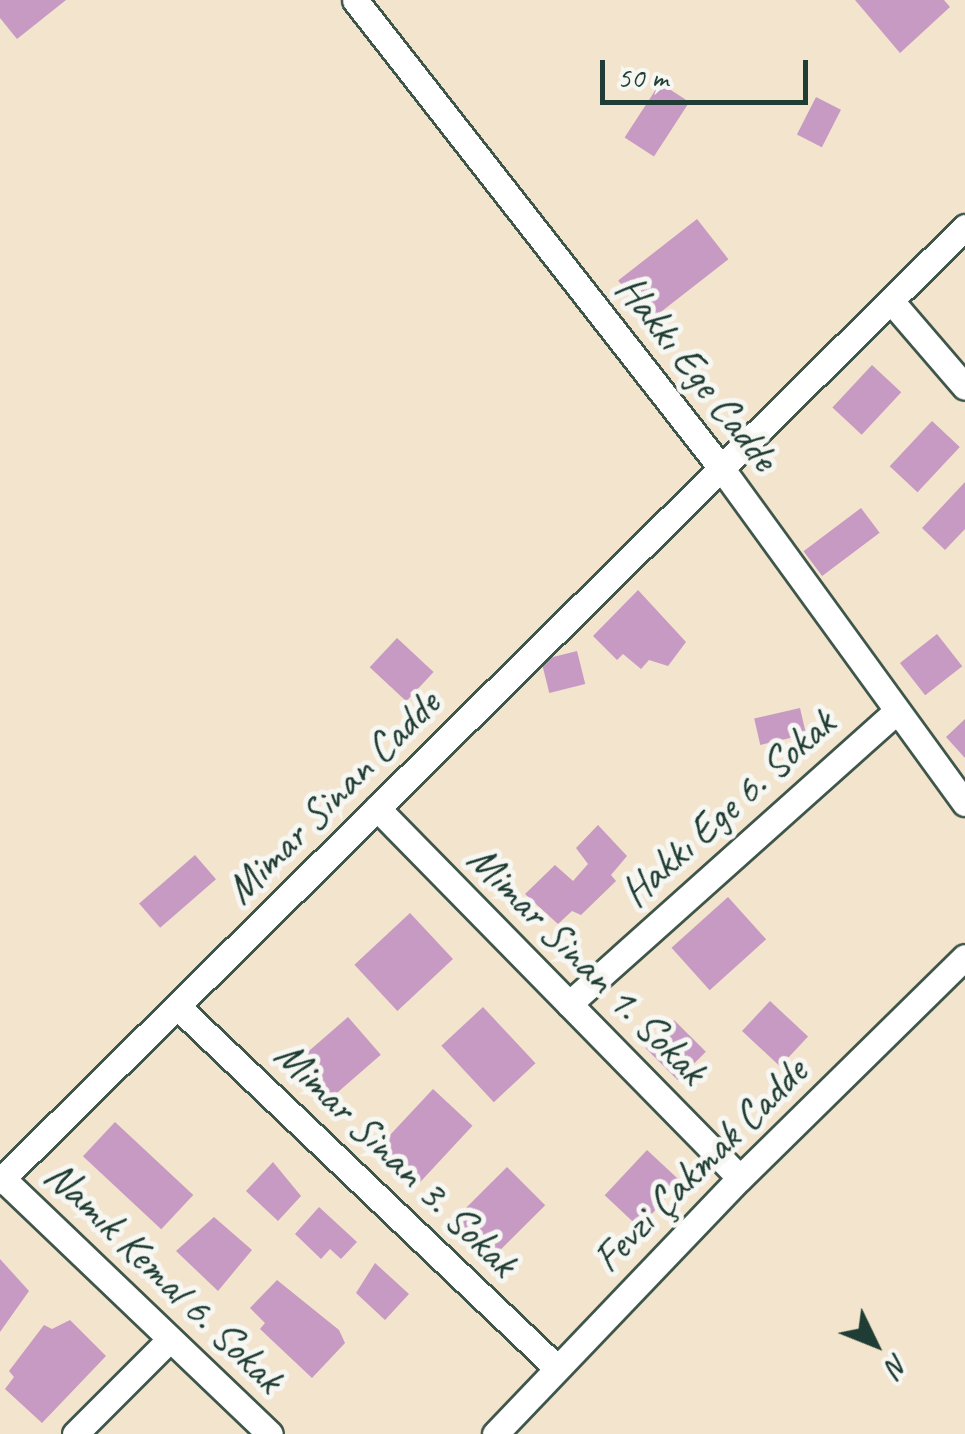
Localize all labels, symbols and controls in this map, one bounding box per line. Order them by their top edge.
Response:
scale bar [605,40,812,102]
text: 50 m [617,58,668,96]
street label: Hakkı Ege Cadde [604,264,790,482]
street label: Mimar Sinan Cadde [215,679,451,915]
street label: Hakkı Ege 6. Sokak [610,698,846,918]
street label: Mimar Sinan 1. Sokak [457,835,717,1095]
street label: Mimar Sinan 3. Sokak [264,1031,528,1287]
street label: Fevzi Çakmak Cadde [582,1047,818,1283]
street label: Namık Kemal 6. Sokak [35,1151,293,1403]
north arrow [825,1294,925,1394]
text: N [879,1347,916,1383]

